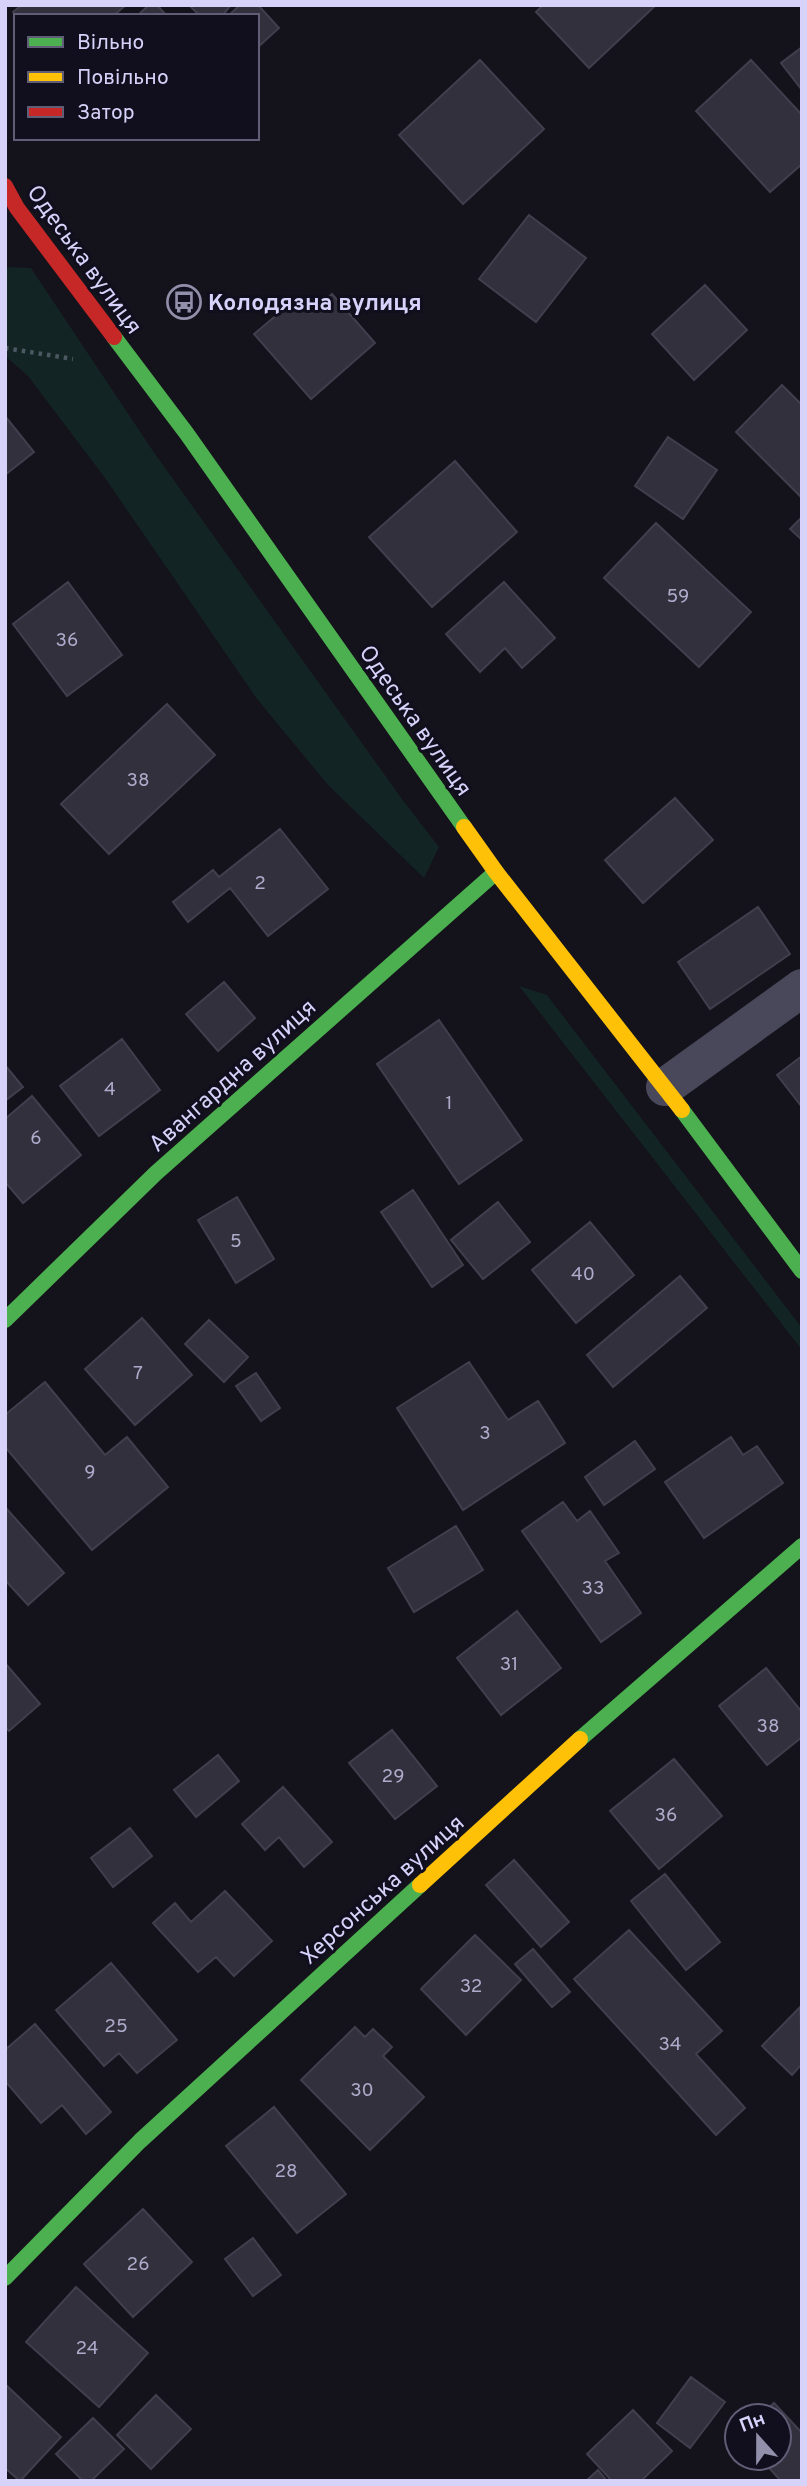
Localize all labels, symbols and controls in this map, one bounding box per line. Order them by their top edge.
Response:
legend [14,14,259,140]
text: Вільно [77,30,144,57]
text: Повільно [77,65,169,92]
text: Затор [77,100,135,127]
street label: Одеська вулиця [19,180,147,341]
bus stop icon: Колодязна вулиця [165,283,203,321]
place label: Колодязна вулиця [208,290,422,319]
house number: 59 [667,585,689,609]
house number: 36 [56,629,78,653]
street label: Одеська вулиця [351,640,477,803]
house number: 38 [126,769,150,793]
house number: 2 [254,872,266,896]
street label: Авангардна вулиця [144,994,323,1160]
house number: 4 [104,1078,116,1102]
house number: 1 [445,1092,453,1116]
house number: 6 [30,1127,42,1151]
house number: 5 [230,1230,242,1254]
house number: 40 [571,1263,595,1287]
house number: 7 [133,1362,143,1386]
house number: 3 [479,1422,491,1446]
house number: 9 [84,1461,96,1485]
house number: 33 [582,1577,604,1601]
house number: 31 [500,1653,518,1677]
house number: 38 [756,1715,780,1739]
house number: 29 [382,1765,404,1789]
house number: 36 [655,1804,677,1828]
street label: Херсонська вулиця [296,1810,472,1972]
house number: 32 [460,1975,482,1999]
house number: 25 [104,2015,128,2039]
house number: 34 [658,2033,682,2057]
house number: 30 [350,2079,374,2103]
house number: 28 [274,2160,298,2184]
house number: 26 [127,2253,149,2277]
house number: 24 [75,2337,99,2361]
north arrow [723,2402,793,2472]
text: Пн [736,2407,769,2439]

